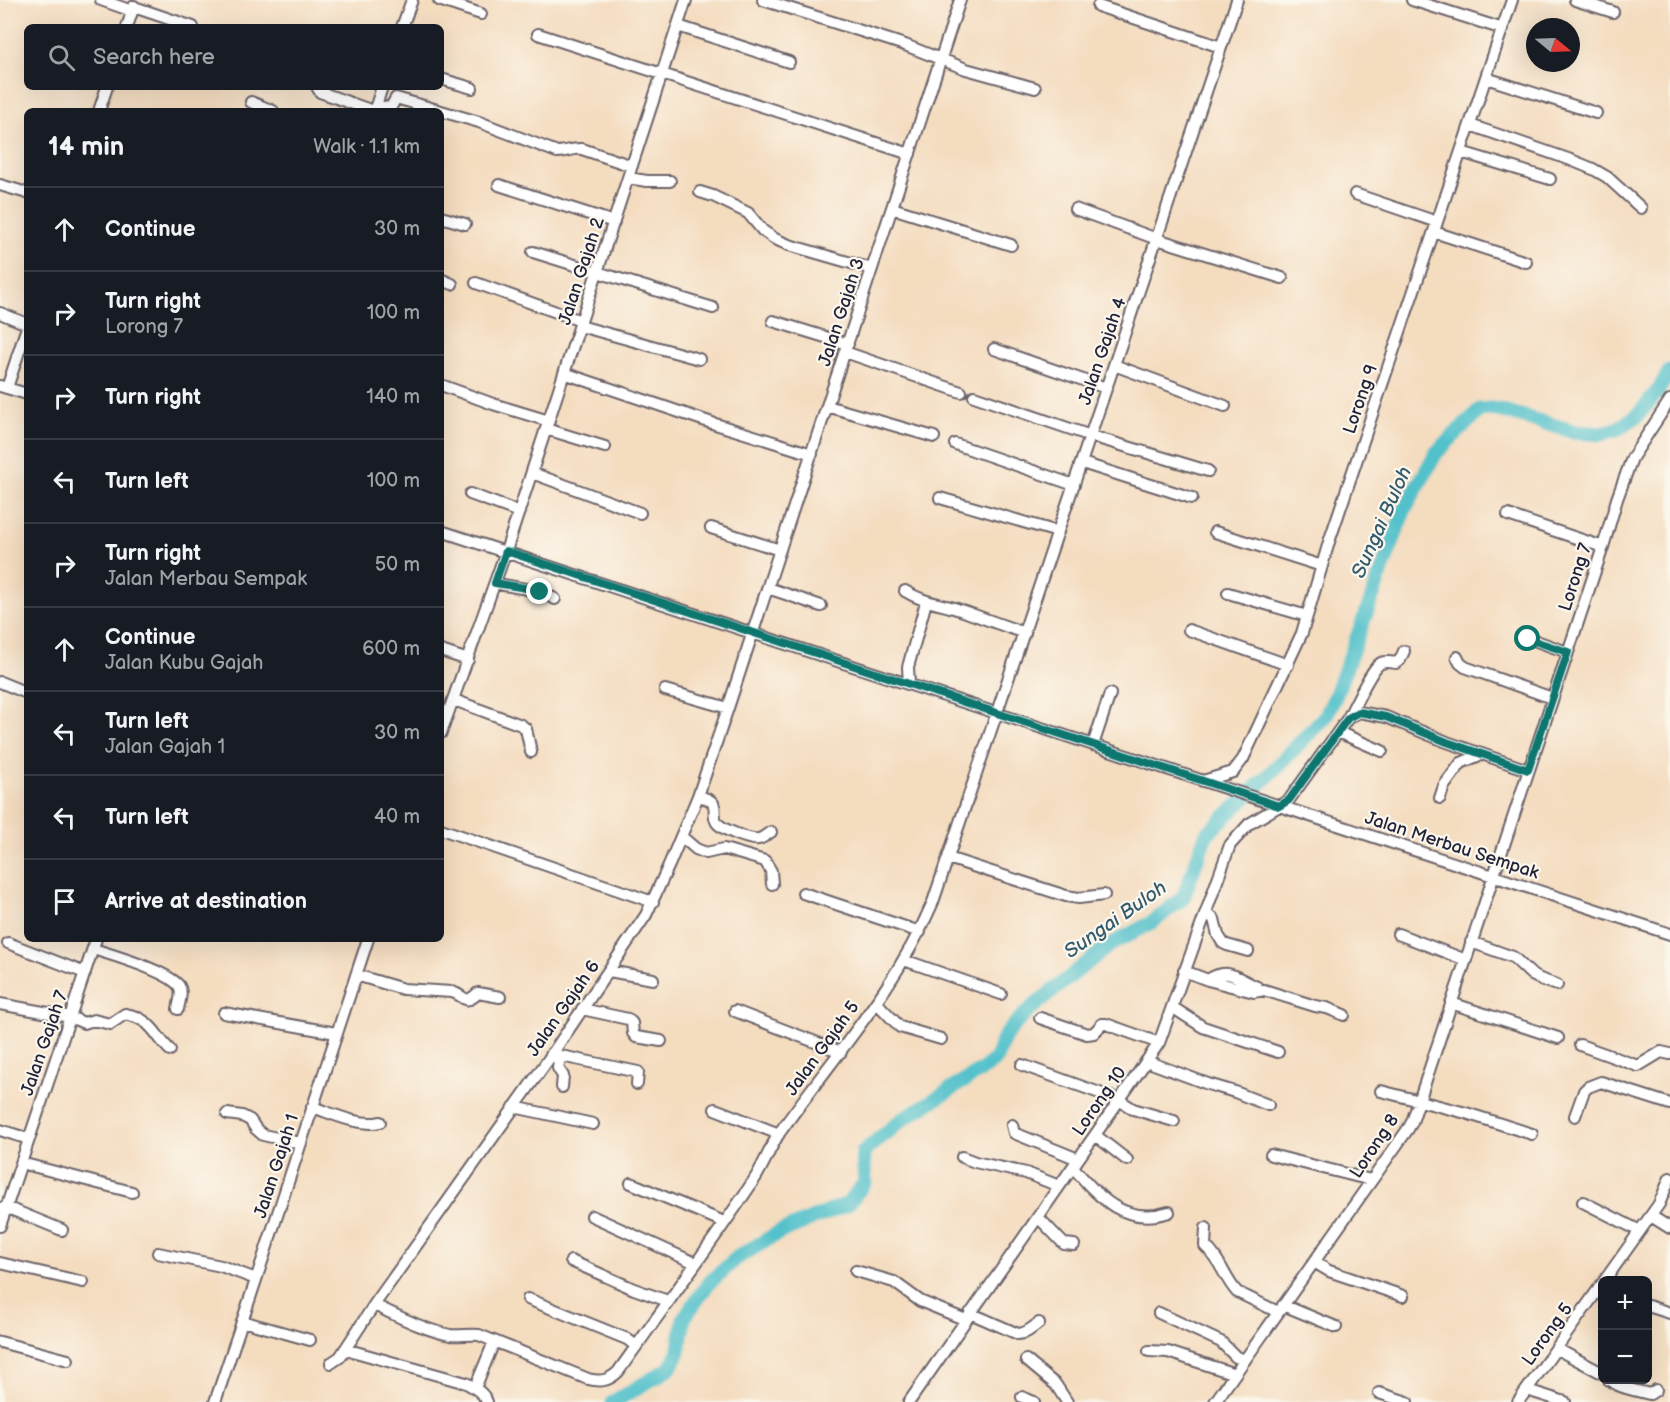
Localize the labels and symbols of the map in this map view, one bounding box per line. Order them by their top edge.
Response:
north arrow [1526,18,1580,72]
street label: Jalan Gajah 2 [554,214,609,328]
street label: Jalan Gajah 3 [814,255,869,369]
street label: Jalan Gajah 4 [1074,295,1131,408]
street label: Lorong 9 [1339,362,1382,437]
water label: Sungai Buloh [1347,463,1417,582]
street label: Lorong 7 [1555,540,1596,614]
route end [526,578,552,604]
route start [1514,625,1540,651]
street label: Jalan Merbau Sempak [1362,807,1542,884]
water label: Sungai Buloh [1060,876,1172,964]
street label: Jalan Gajah 6 [523,956,604,1060]
street label: Jalan Gajah 7 [17,988,72,1098]
street label: Jalan Gajah 5 [781,997,864,1100]
street label: Lorong 10 [1068,1063,1131,1140]
street label: Lorong 8 [1345,1110,1403,1182]
street label: Jalan Gajah 1 [250,1111,303,1221]
street label: Lorong 5 [1518,1299,1577,1370]

